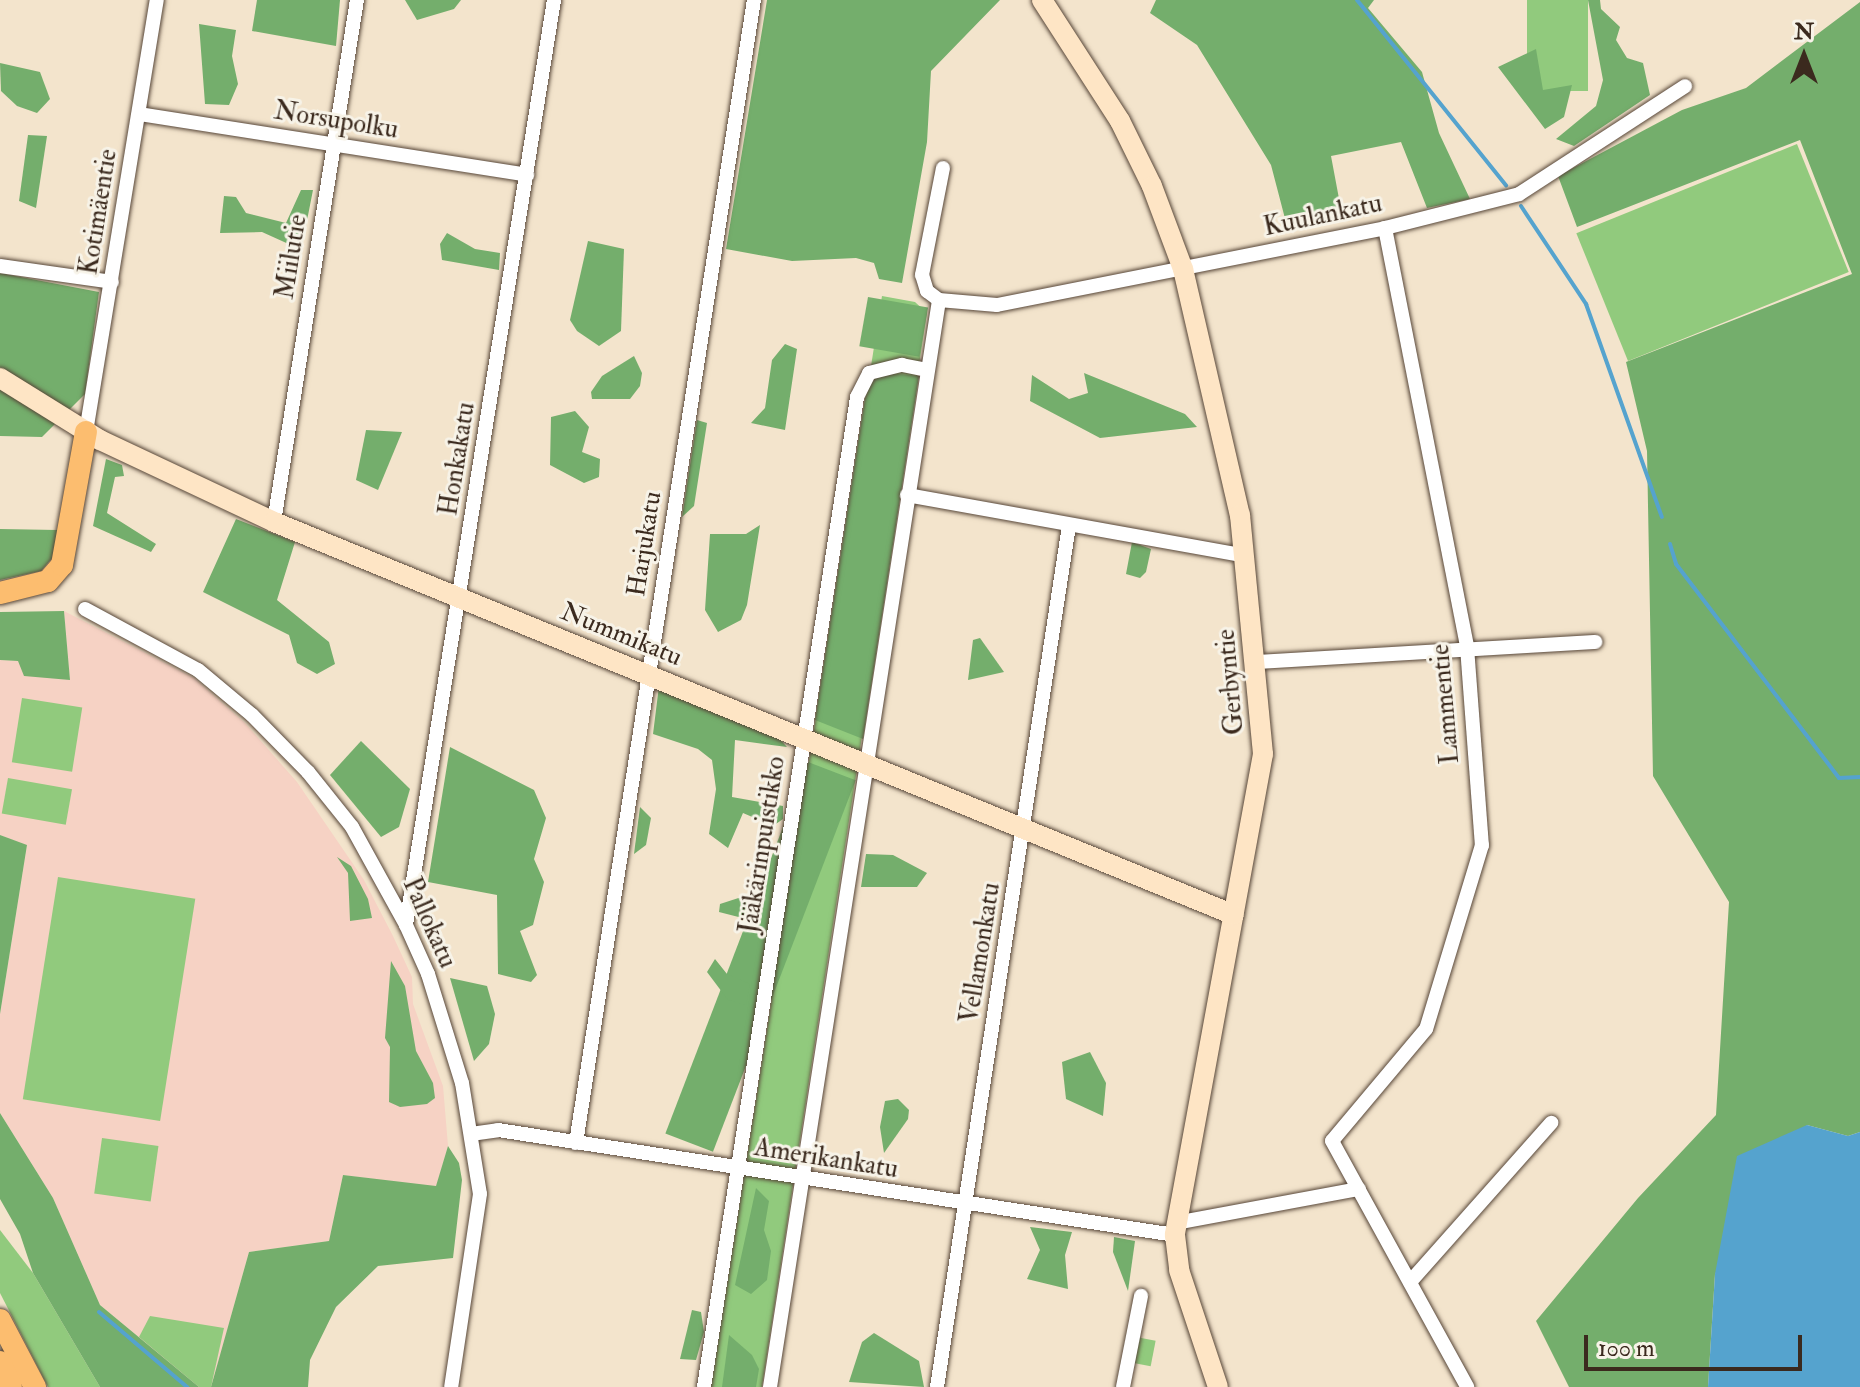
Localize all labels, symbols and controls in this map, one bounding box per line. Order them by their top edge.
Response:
north arrow [1764,16,1844,96]
text: N [1794,18,1814,46]
street label: Norsupolku [272,96,400,146]
street label: Kotimäentie [74,147,124,277]
street label: Kuulankatu [1261,188,1385,244]
street label: Miilutie [270,213,314,301]
street label: Honkakatu [434,400,482,518]
street label: Harjukatu [621,489,669,599]
street label: Nummikatu [556,597,686,673]
street label: Gerbyntie [1211,628,1251,736]
street label: Lammentie [1425,643,1467,765]
street label: Jääkärinpuistikko [734,754,792,936]
street label: Pallokatu [395,873,463,973]
street label: Vellamonkatu [954,880,1008,1026]
street label: Amerikankatu [752,1132,900,1186]
scale bar [1588,1319,1806,1369]
text: 100 m [1598,1333,1655,1364]

